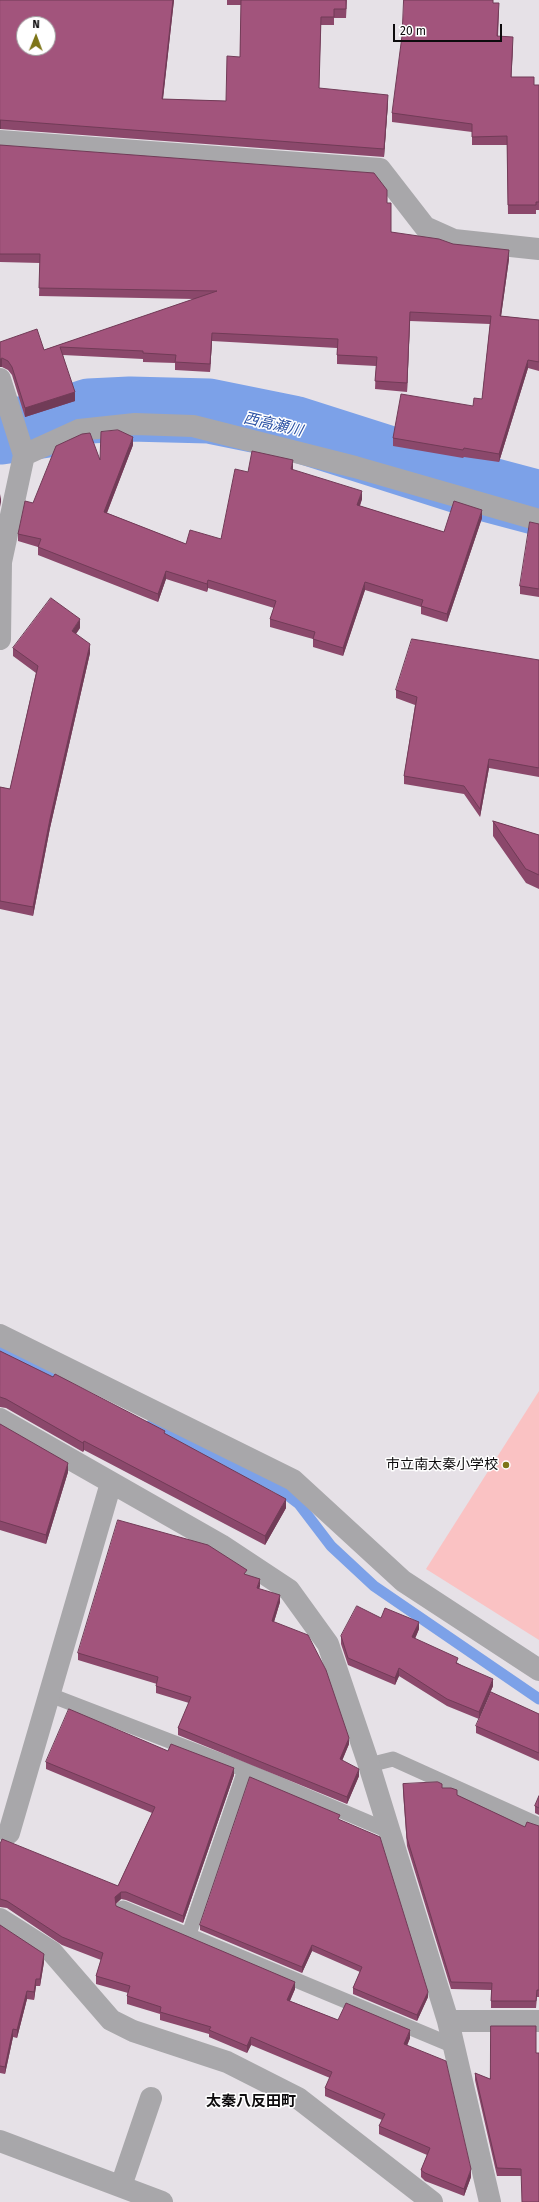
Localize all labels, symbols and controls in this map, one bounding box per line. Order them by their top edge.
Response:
north arrow [16,16,56,56]
scale bar [395,16,504,42]
text: N [32,18,40,31]
text: 20 m [400,24,426,38]
water label: 西高瀬川 [242,409,304,441]
place label: 市立南太秦小学校 [386,1457,498,1473]
marker: 市立南太秦小学校 [501,1460,511,1470]
district label: 太秦八反田町 [206,2093,296,2111]

